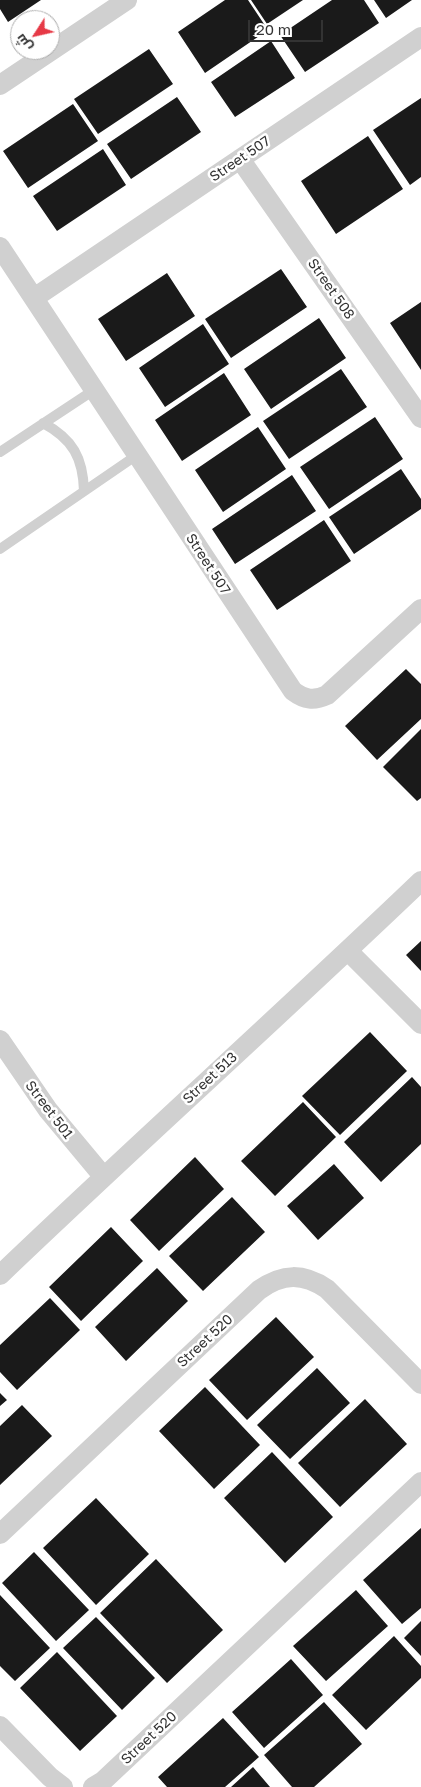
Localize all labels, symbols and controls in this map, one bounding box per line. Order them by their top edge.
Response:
north arrow [10,10,60,60]
scale bar [251,10,326,42]
text: 20 m [256,20,291,38]
text: ش [11,31,35,56]
street label: Street 507 [207,133,273,185]
street label: Street 508 [304,255,358,323]
street label: Street 507 [182,530,234,598]
street label: Street 513 [179,1049,241,1107]
street label: Street 501 [22,1078,76,1142]
street label: Street 520 [174,1311,236,1371]
street label: Street 520 [118,1708,180,1768]

